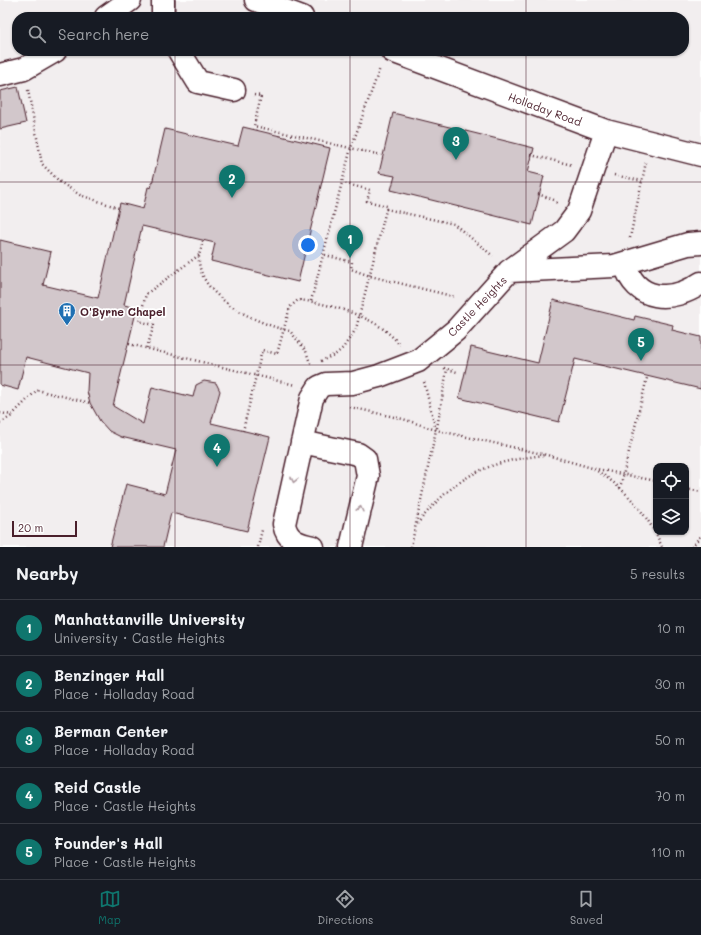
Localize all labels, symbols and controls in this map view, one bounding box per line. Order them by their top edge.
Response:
search box [12,12,689,56]
icon: search [26,23,48,45]
text: Search here [58,24,149,44]
street label: Holladay Road [506,89,584,129]
pin: 3 [443,127,469,160]
pin: 2 [219,165,245,198]
pin: 1 [337,225,363,258]
your location [298,235,318,255]
street label: Castle Heights [444,272,510,340]
building icon: O'Byrne Chapel [57,301,77,326]
place label: O'Byrne Chapel [80,304,166,319]
pin: 5 [628,328,654,361]
pin: 4 [204,434,230,467]
map controls [653,463,689,535]
button: locate [653,463,689,499]
one-way arrow [290,477,298,483]
button: layers [653,499,689,535]
one-way arrow [355,506,364,513]
scale bar [12,519,77,538]
text: 20 m [18,520,43,535]
text: Nearby [16,562,78,584]
text: 5 results [630,565,685,582]
text: Manhattanville University [54,609,245,629]
text: 1 [26,619,32,636]
text: 10 m [657,619,685,636]
text: University · Castle Heights [54,629,225,646]
text: Benzinger Hall [54,665,164,685]
text: 2 [25,675,33,692]
text: 30 m [655,675,685,692]
text: Place · Holladay Road [54,685,194,702]
text: Berman Center [54,721,168,741]
text: 3 [25,731,33,748]
text: 50 m [655,731,685,748]
text: Place · Holladay Road [54,741,194,758]
text: Reid Castle [54,777,141,797]
text: 4 [25,787,33,804]
text: 70 m [655,787,685,804]
text: Place · Castle Heights [54,797,196,814]
text: Founder's Hall [54,833,163,853]
text: 5 [25,843,33,860]
text: 110 m [651,843,685,860]
text: Place · Castle Heights [54,853,196,870]
tab: Map [98,888,121,927]
tab: Directions [317,888,373,927]
tab: Saved [570,888,603,927]

